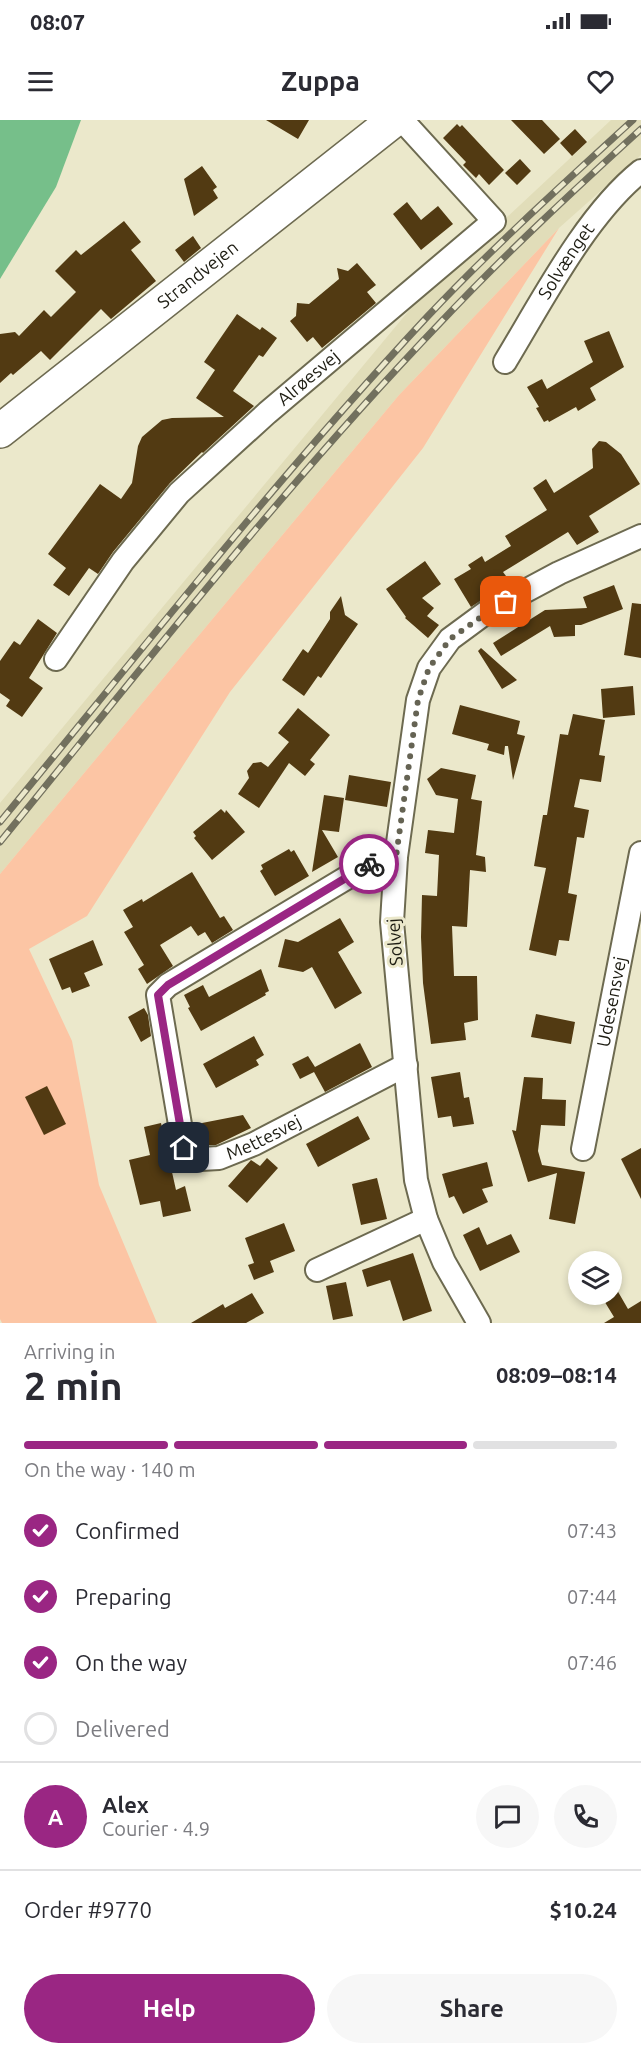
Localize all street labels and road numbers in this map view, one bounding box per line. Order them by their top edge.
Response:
street label: Solvænget [534,219,598,302]
street label: Strandvejen [153,236,241,312]
street label: Alrøesvej [273,345,343,409]
street label: Solvej [382,918,406,967]
street label: Udesensvej [592,955,629,1049]
street label: Mettesvej [223,1110,304,1163]

